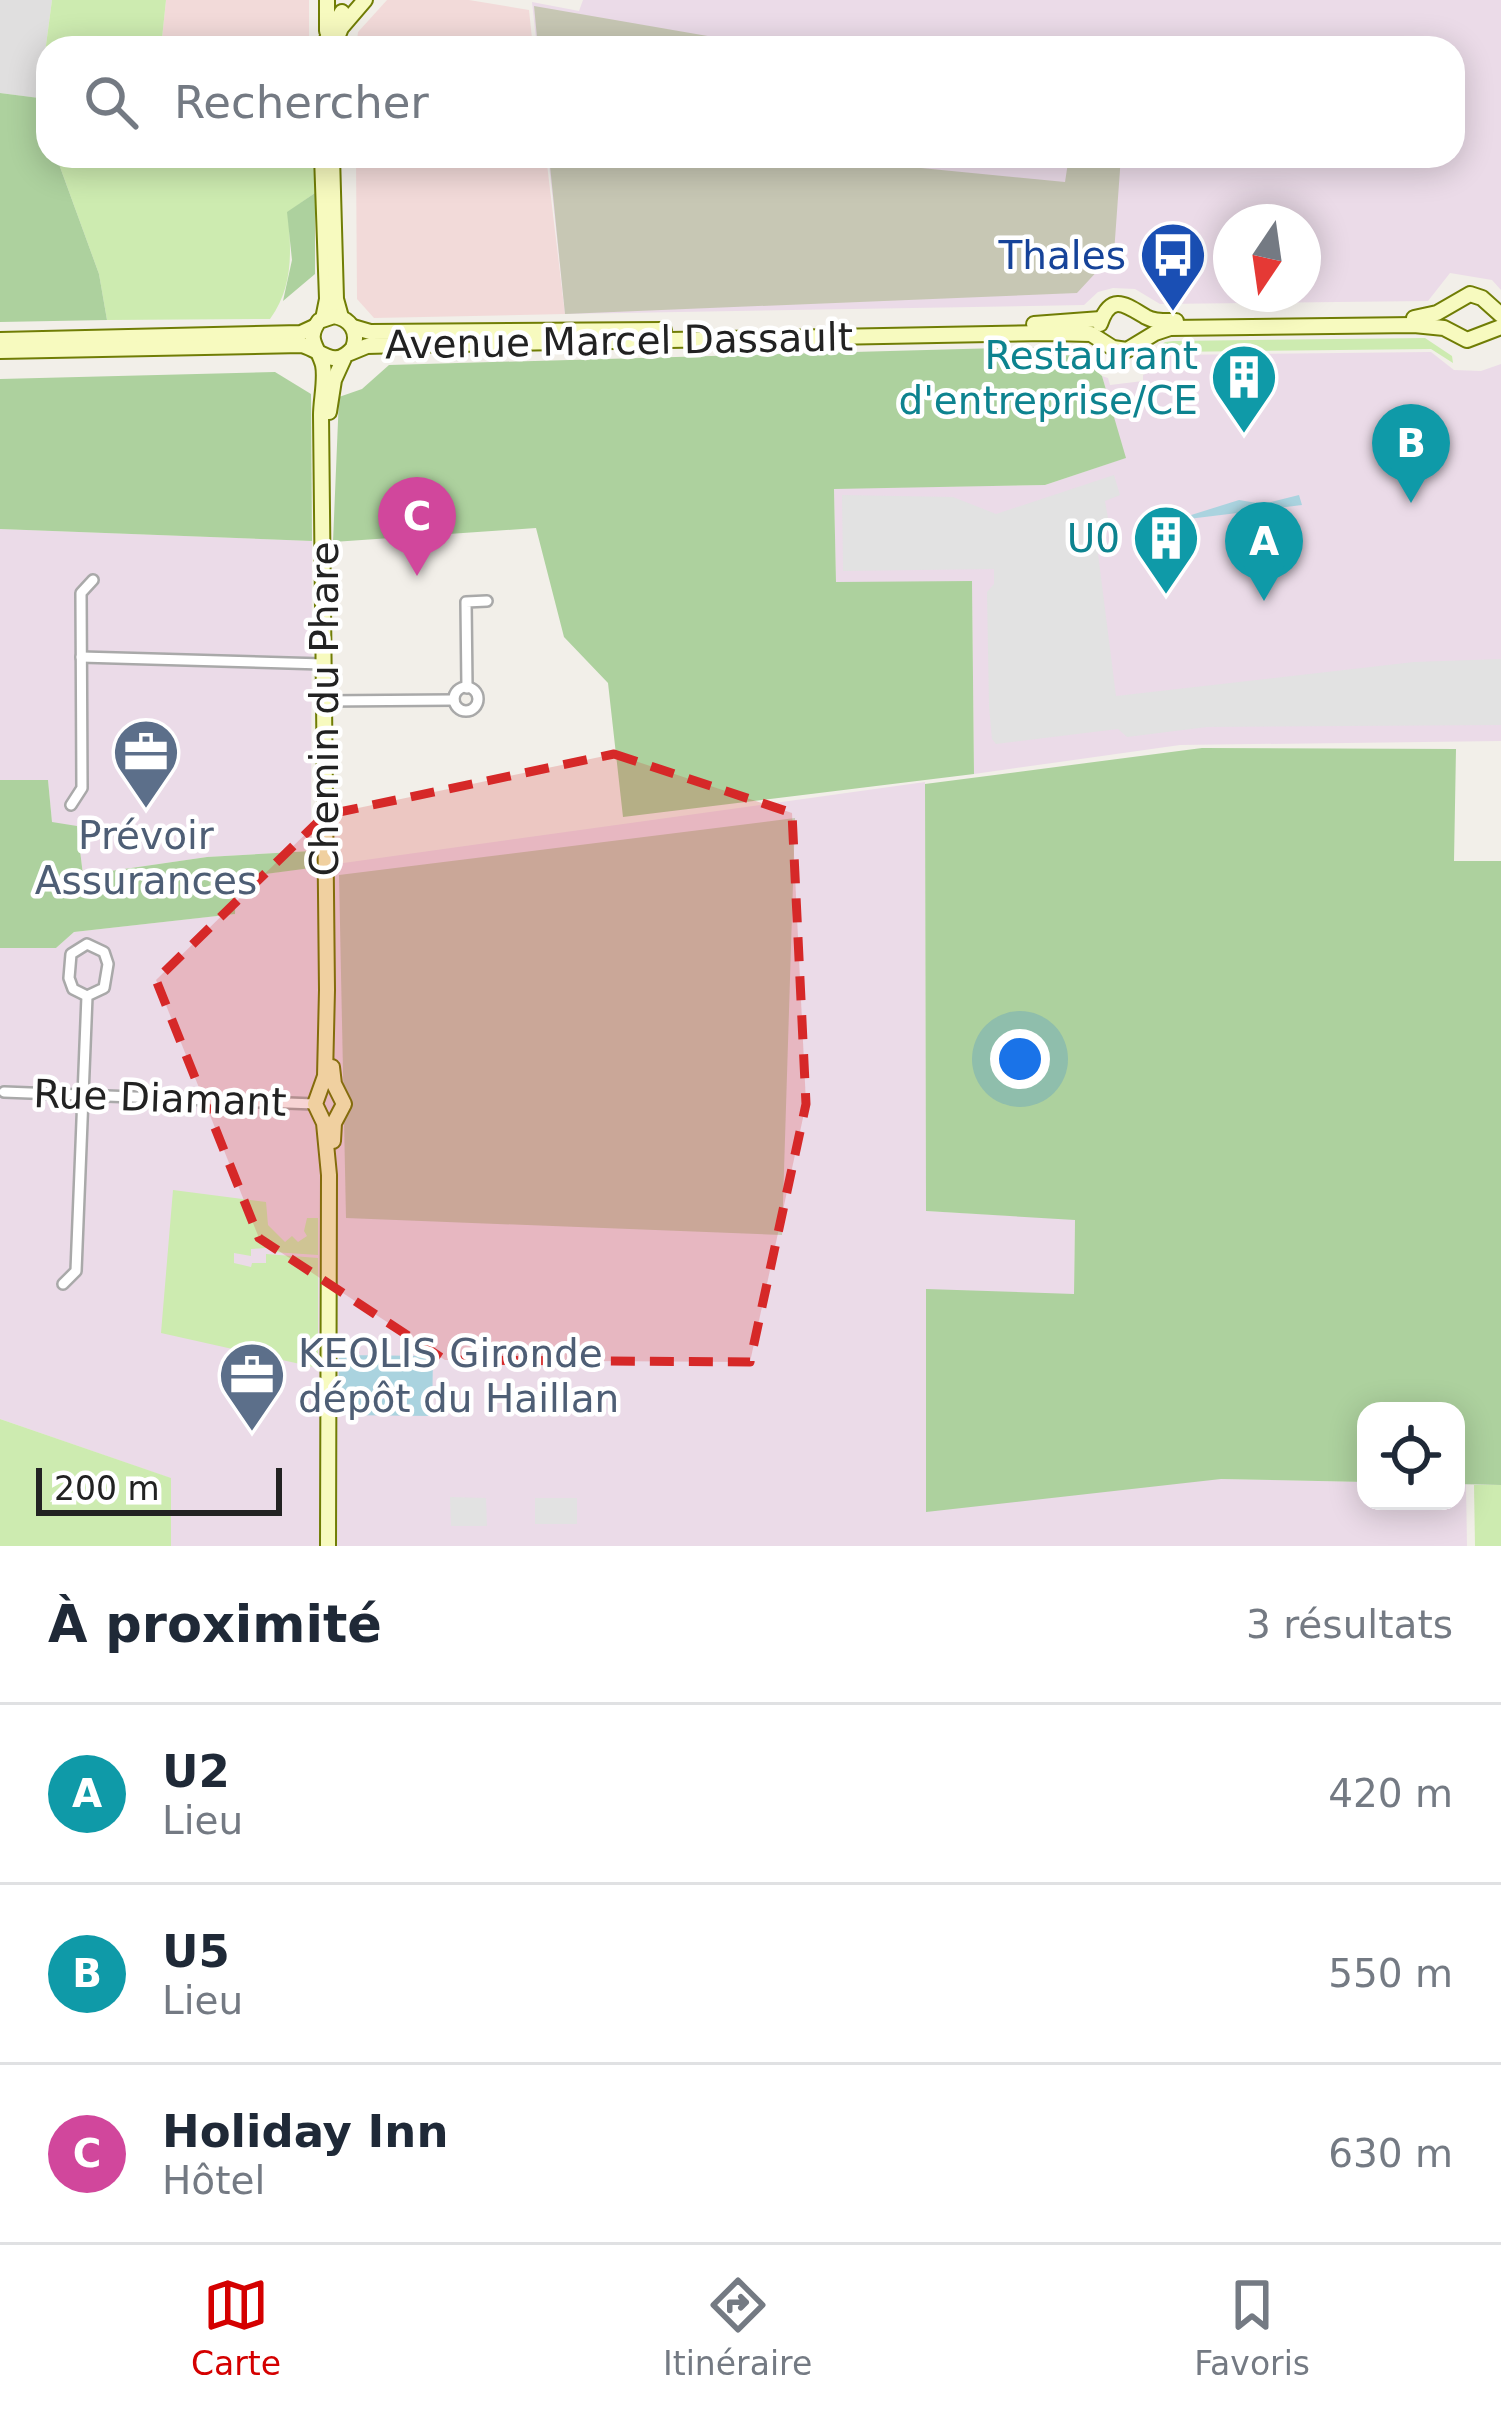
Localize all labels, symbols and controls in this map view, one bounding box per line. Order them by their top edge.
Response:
search box [36,36,1465,168]
icon: search [78,69,144,135]
text: Rechercher [174,76,429,129]
north arrow [1213,204,1321,312]
bus stop icon: Thales [1138,220,1208,314]
place label: Thales [997,233,1126,278]
street label: Avenue Marcel Dassault [385,314,853,368]
place label: Restaurant d'entreprise/CE [898,333,1198,423]
building icon: Restaurant d'entreprise/CE [1209,342,1279,436]
pin: B [1372,404,1450,503]
pin: C [378,477,456,576]
pin: A [1225,502,1303,601]
building icon: U0 [1131,503,1201,597]
place label: U0 [1067,516,1120,561]
street label: Chemin du Phare [302,541,347,877]
office icon: Prévoir Assurances [111,717,181,811]
place label: Prévoir Assurances [35,813,257,903]
your location [990,1029,1050,1089]
street label: Rue Diamant [33,1071,287,1125]
place label: KEOLIS Gironde dépôt du Haillan [298,1331,619,1421]
office icon: KEOLIS Gironde dépôt du Haillan [217,1340,287,1434]
map controls [1357,1402,1465,1510]
button: locate [1357,1402,1465,1510]
scale bar [36,1462,282,1515]
text: 200 m [54,1469,160,1508]
text: À proximité [48,1595,382,1654]
text: 3 résultats [1246,1602,1453,1647]
text: U2 [162,1745,230,1798]
text: A [72,1771,102,1816]
text: 420 m [1328,1771,1453,1816]
text: Lieu [162,1798,243,1843]
text: U5 [162,1925,230,1978]
text: B [72,1951,102,1996]
text: 550 m [1328,1951,1453,1996]
text: Lieu [162,1978,243,2023]
text: Holiday Inn [162,2105,448,2158]
text: C [73,2131,101,2176]
text: 630 m [1328,2131,1453,2176]
text: Hôtel [162,2158,265,2203]
tab: Carte [191,2272,281,2383]
tab: Itinéraire [663,2272,812,2383]
tab: Favoris [1194,2272,1310,2383]

